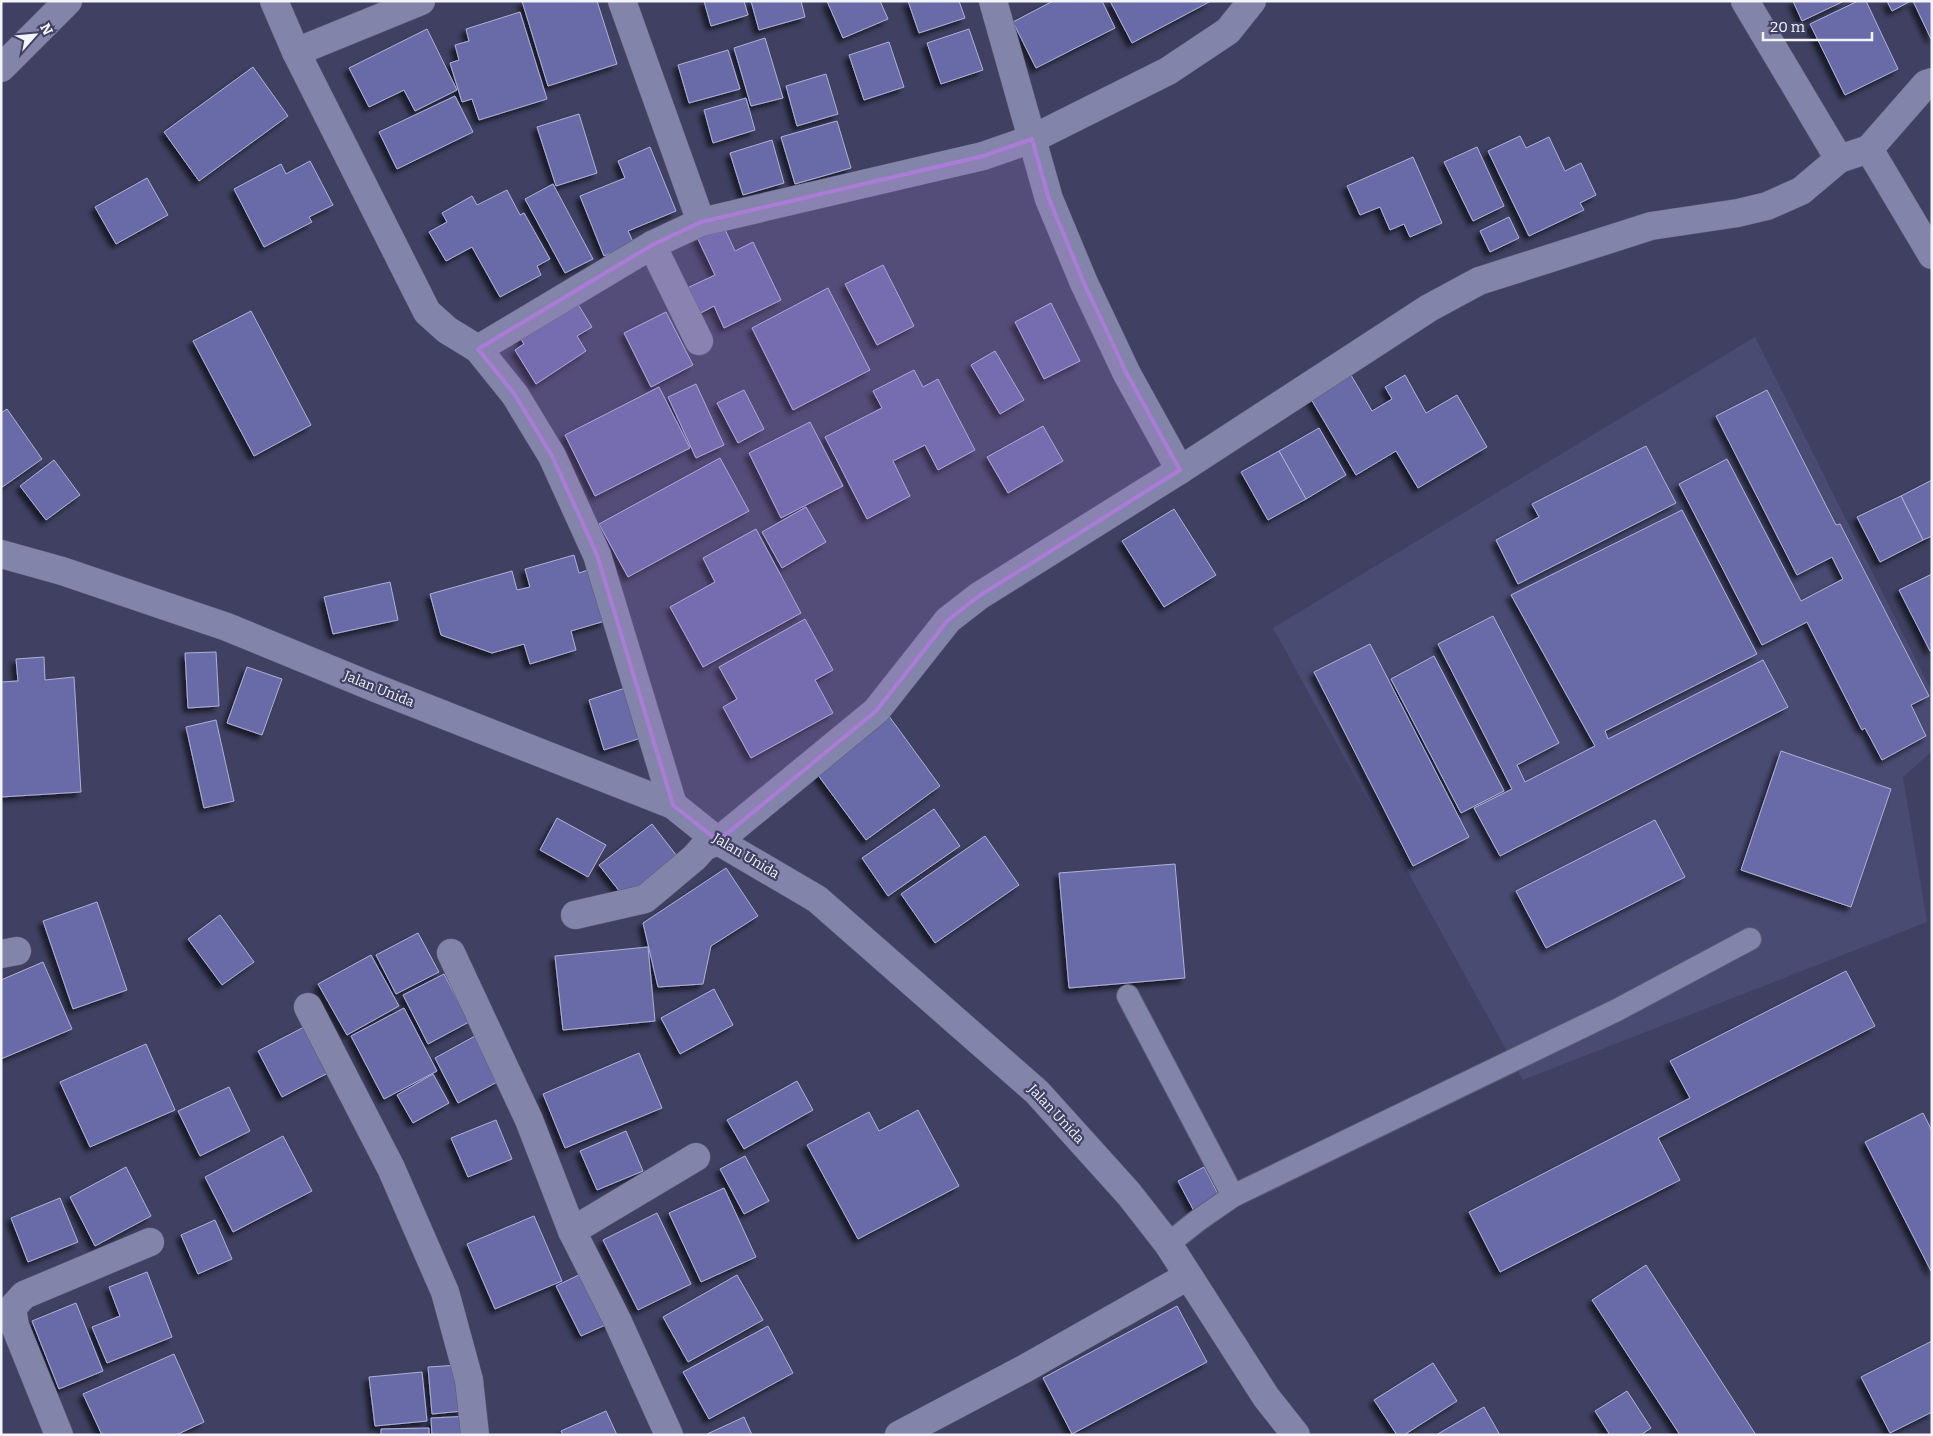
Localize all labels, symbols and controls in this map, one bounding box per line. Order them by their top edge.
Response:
north arrow [10,10,60,60]
scale bar [1763,10,1872,42]
text: 20 m [1770,18,1806,36]
text: N [36,21,56,38]
street label: Jalan Unida [340,667,417,711]
street label: Jalan Unida [709,829,783,883]
street label: Jalan Unida [1024,1080,1088,1147]

